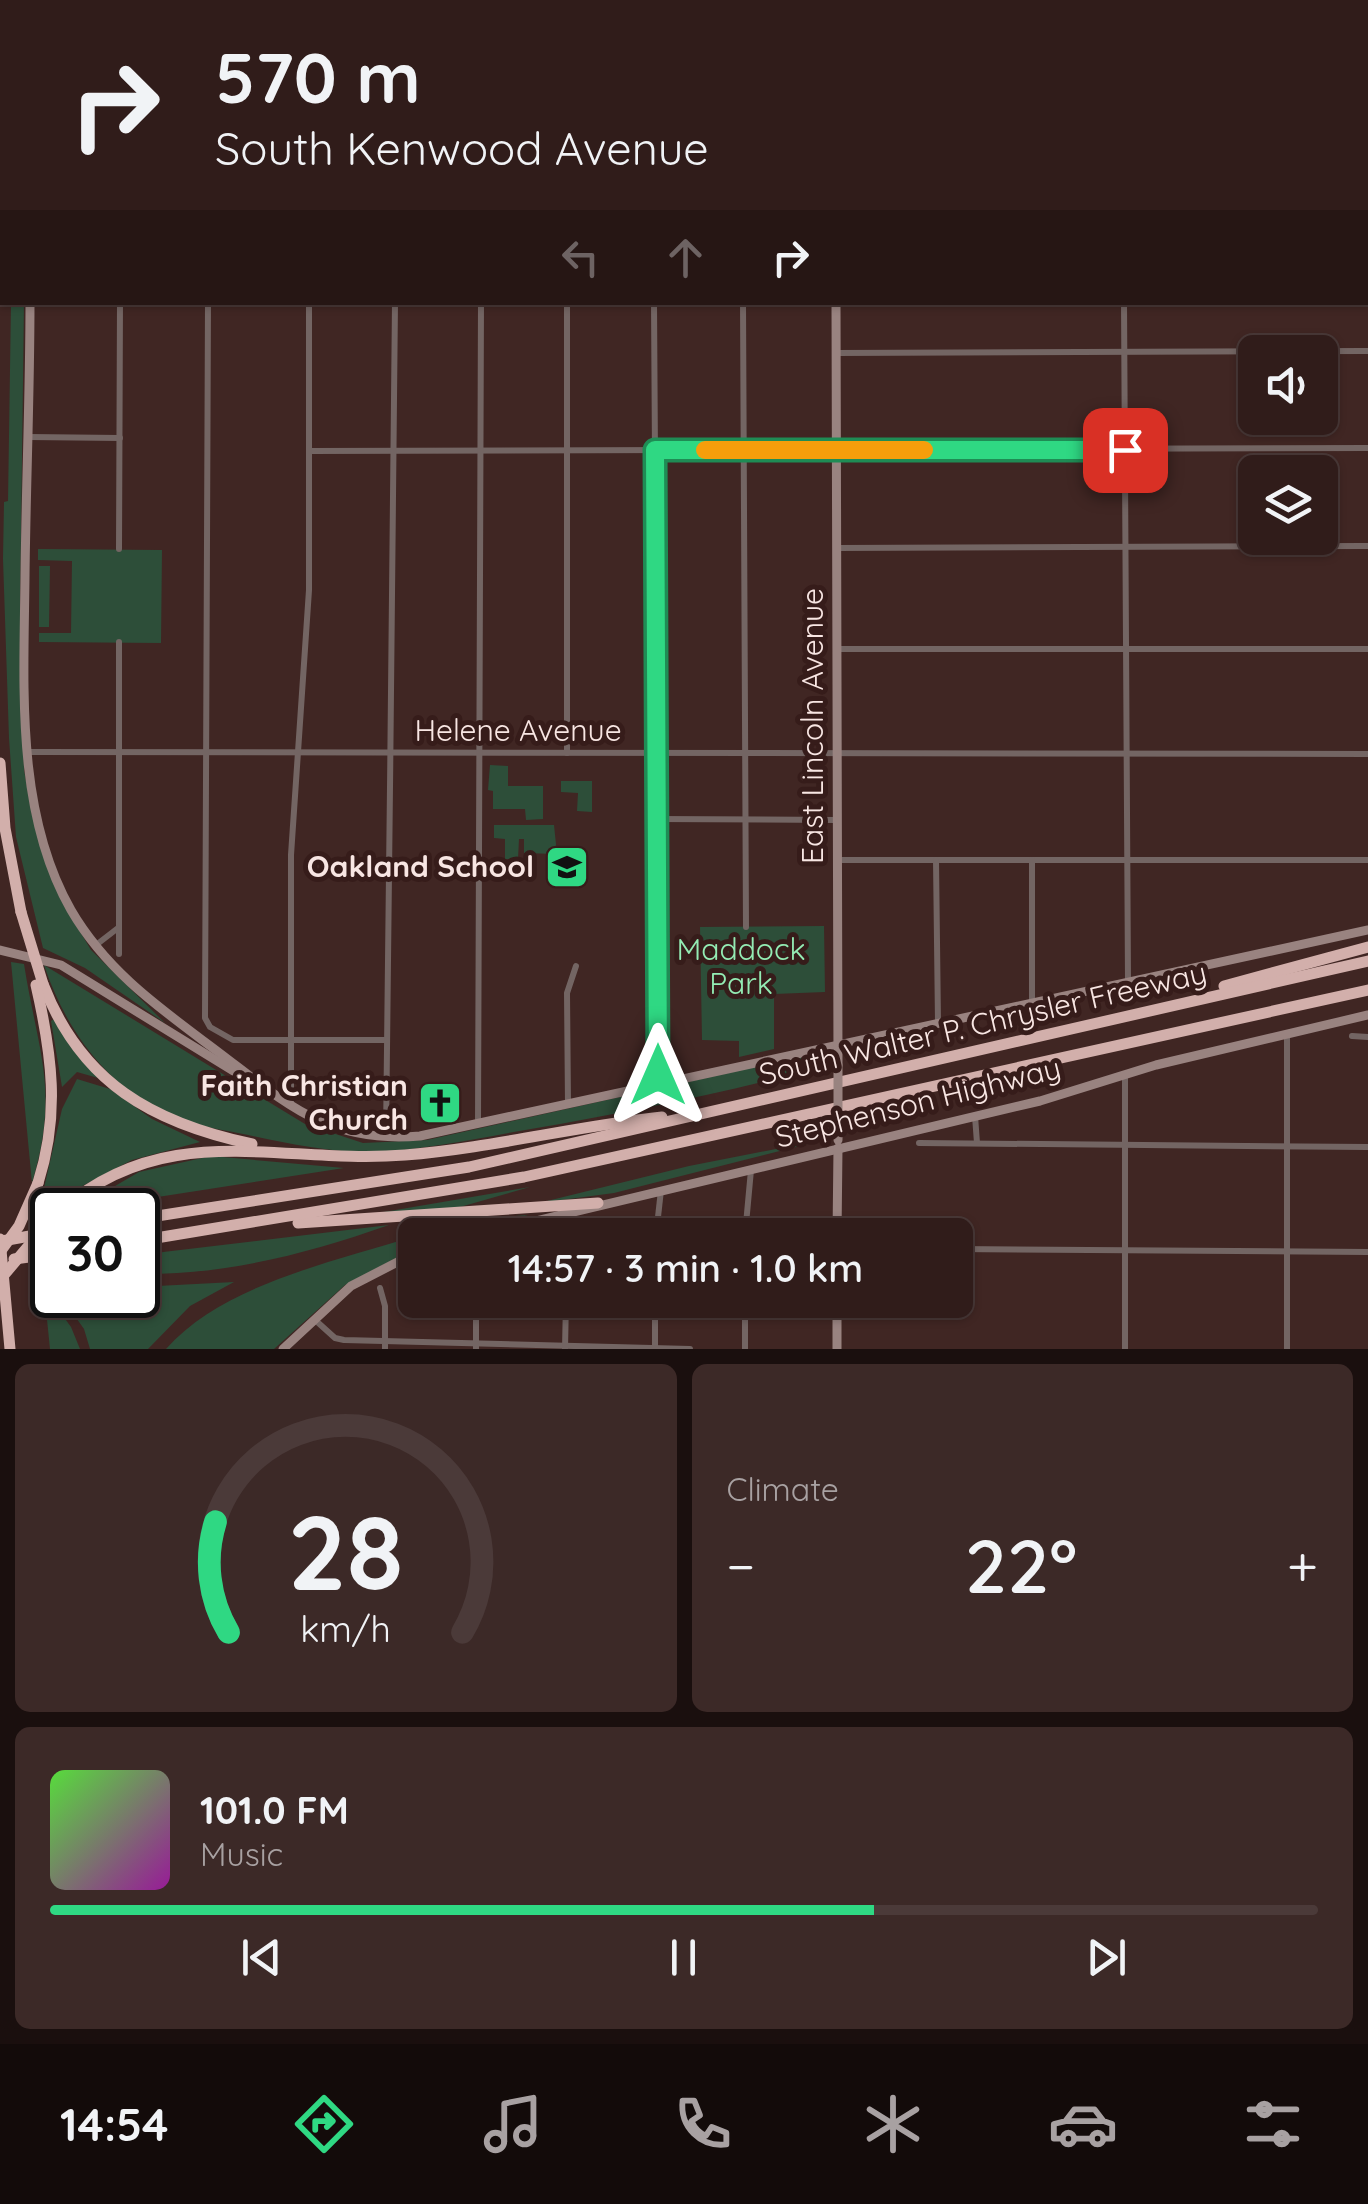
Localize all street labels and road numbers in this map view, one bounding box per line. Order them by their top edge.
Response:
street label: East Lincoln Avenue [793,588,831,864]
street label: Helene Avenue [414,711,622,749]
street label: South Walter P. Chrysler Freeway [755,953,1210,1093]
street label: Stephenson Highway [771,1048,1064,1156]

